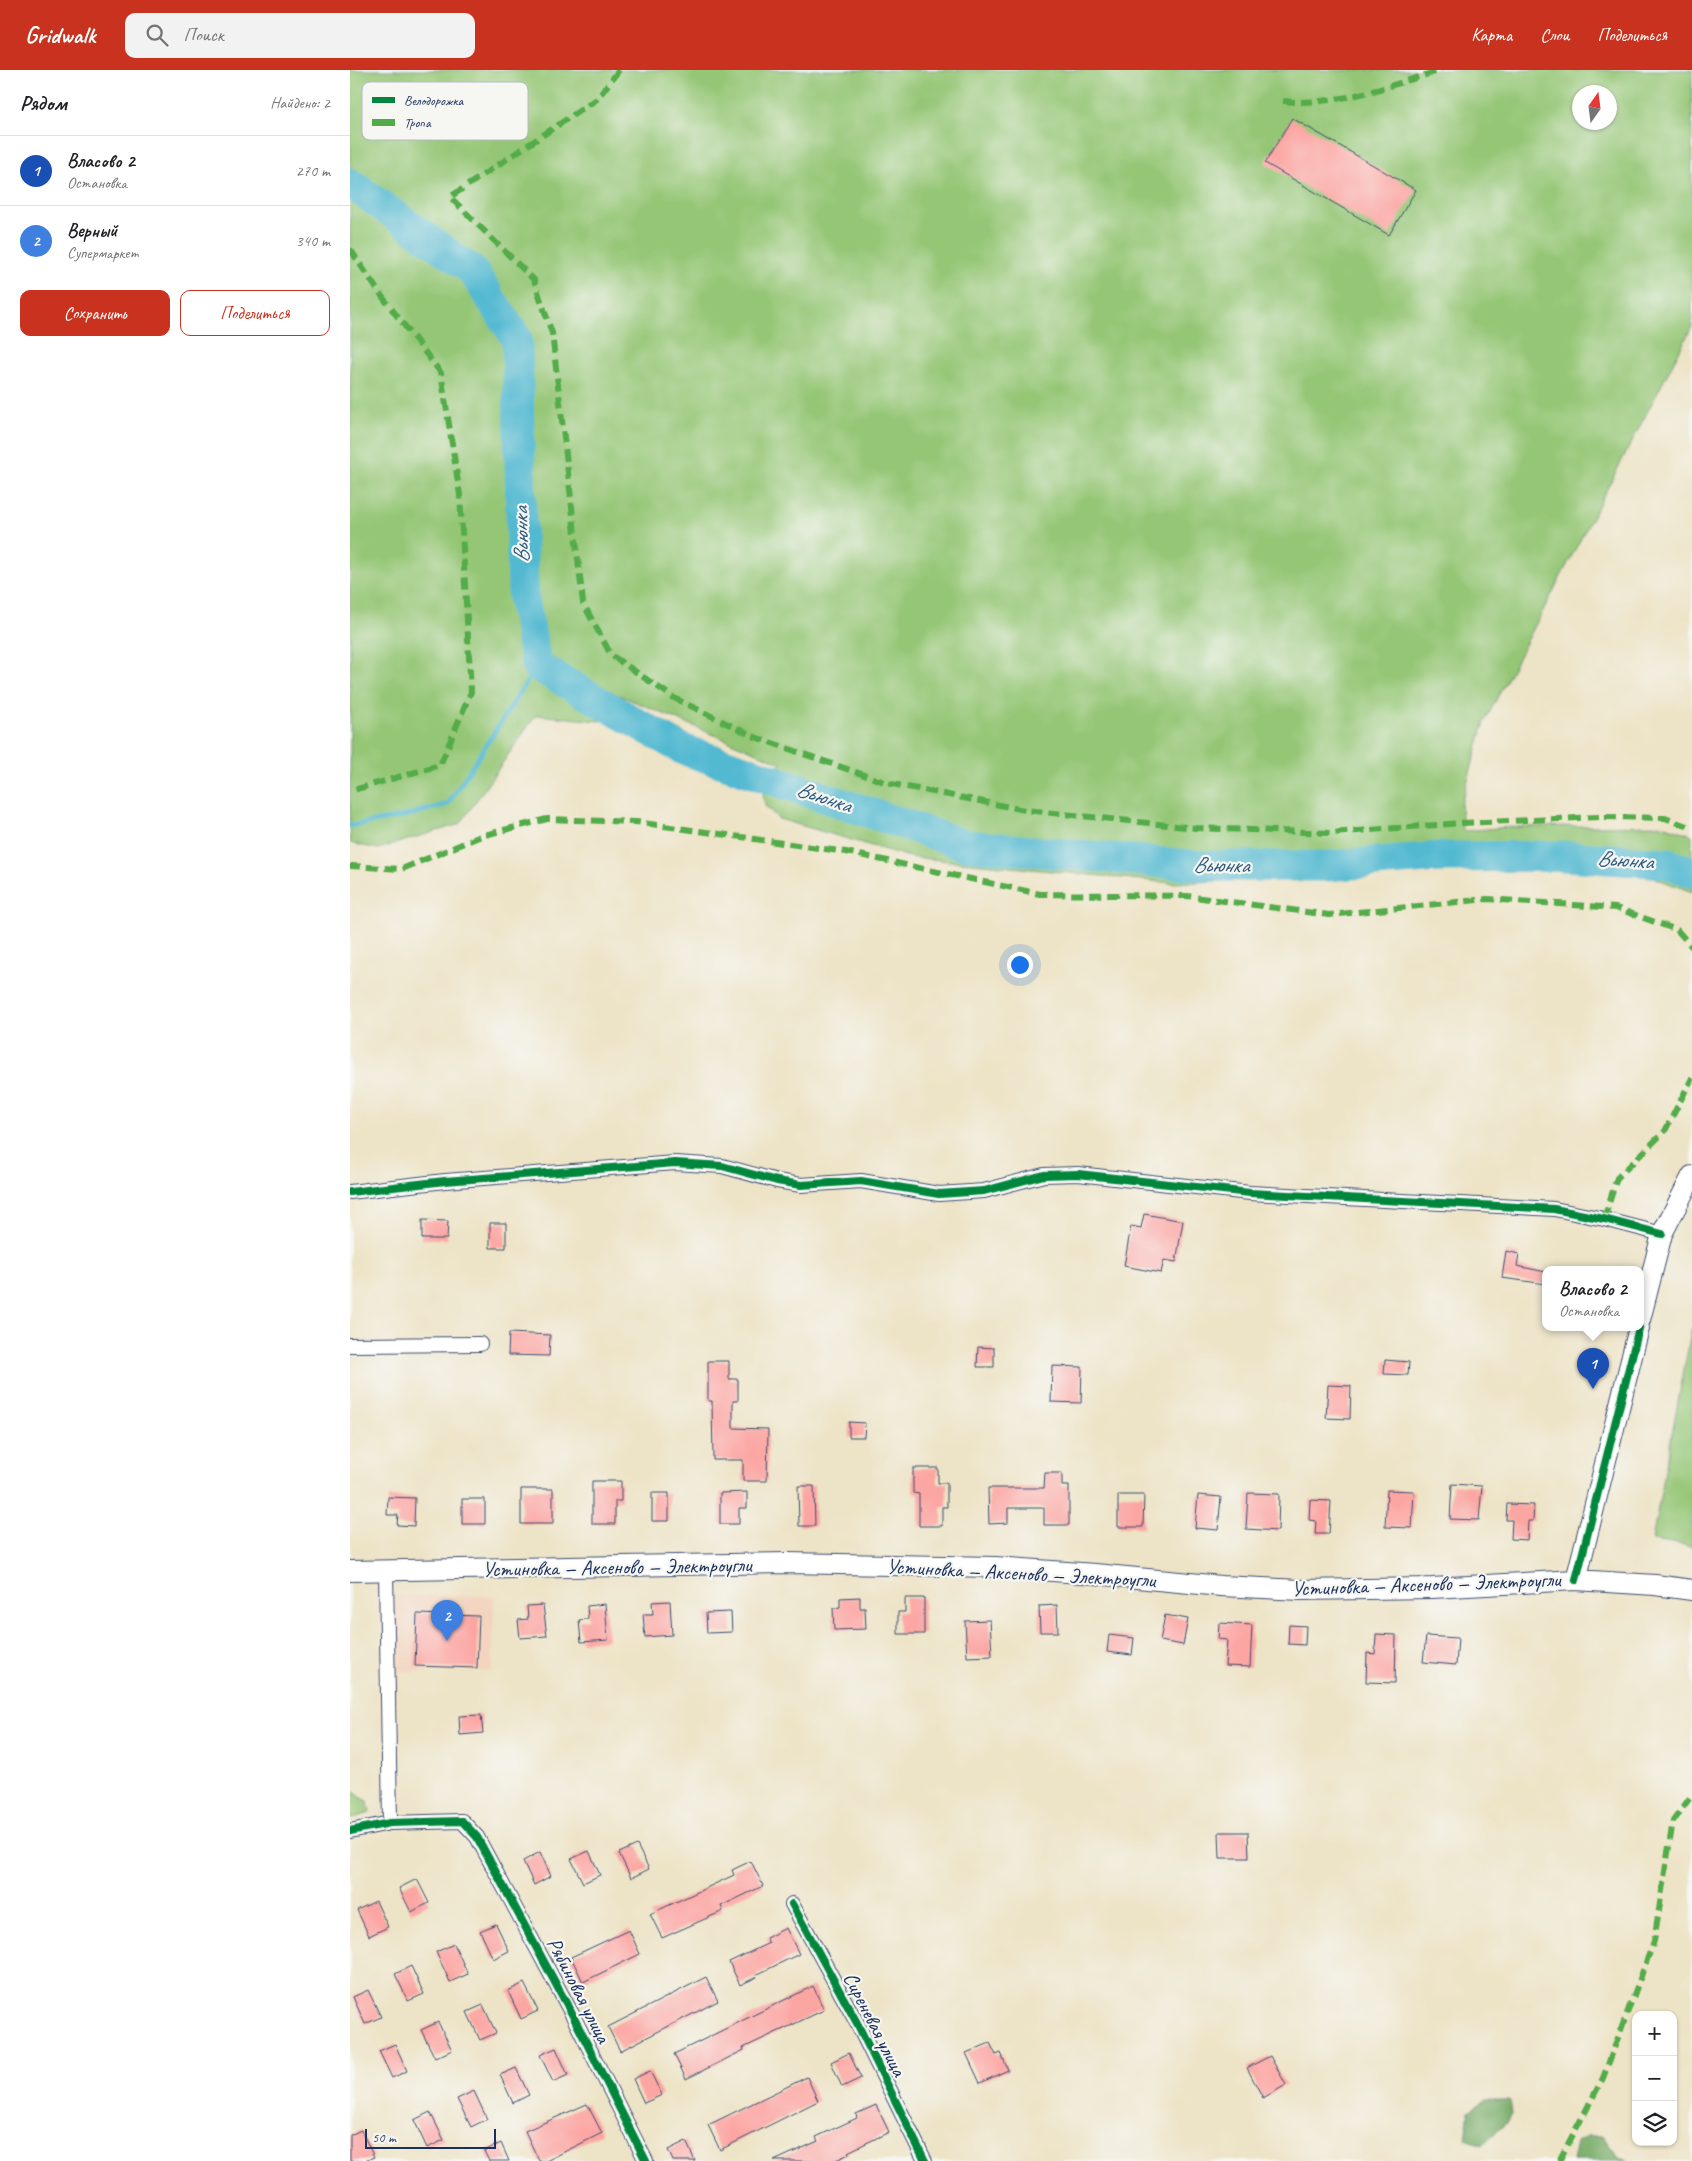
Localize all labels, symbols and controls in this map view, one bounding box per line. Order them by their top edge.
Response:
search box [125,13,475,58]
text: Gridwalk [25,20,95,50]
icon: search [143,21,171,49]
text: Поиск [183,23,224,47]
text: Карта [1471,24,1512,46]
text: Слои [1540,24,1569,46]
text: Поделиться [1597,24,1667,46]
legend [362,82,528,140]
north arrow [1572,85,1617,130]
text: Рядом [20,90,67,116]
text: Велодорожка [404,92,465,109]
text: Найдено: 2 [270,93,330,113]
text: Тропа [404,114,432,131]
text: Власово 2 [67,149,135,173]
text: 1 [32,161,40,181]
text: 270 m [296,161,330,181]
text: Остановка [67,173,127,193]
text: Верный [67,219,117,243]
text: 2 [32,231,40,251]
text: 340 m [296,231,330,251]
text: Супермаркет [67,243,138,263]
button: Сохранить [20,290,170,336]
button: Поделиться [180,290,330,336]
water label: Вьюнка [506,505,535,563]
water label: Вьюнка [793,775,857,820]
water label: Вьюнка [1596,844,1656,876]
water label: Вьюнка [1193,851,1251,880]
your location [1007,952,1033,978]
popup [1542,1266,1644,1331]
text: Власово 2 [1559,1277,1627,1301]
text: Остановка [1559,1301,1619,1321]
pin: 1 [1577,1348,1609,1389]
street label: Устиновка — Аксеново — Электроугли [482,1552,753,1582]
street label: Устиновка — Аксеново — Электроугли [886,1553,1157,1593]
street label: Устиновка — Аксеново — Электроугли [1291,1566,1562,1602]
pin: 2 [431,1600,463,1641]
street label: Рябиновая улица [541,1933,617,2049]
street label: Сиреневая улица [838,1968,913,2082]
map controls [1632,2011,1677,2146]
button: + [1632,2011,1677,2056]
button: − [1632,2056,1677,2101]
button: layers [1632,2101,1677,2146]
scale bar [365,2126,496,2149]
text: 50 m [372,2129,396,2146]

